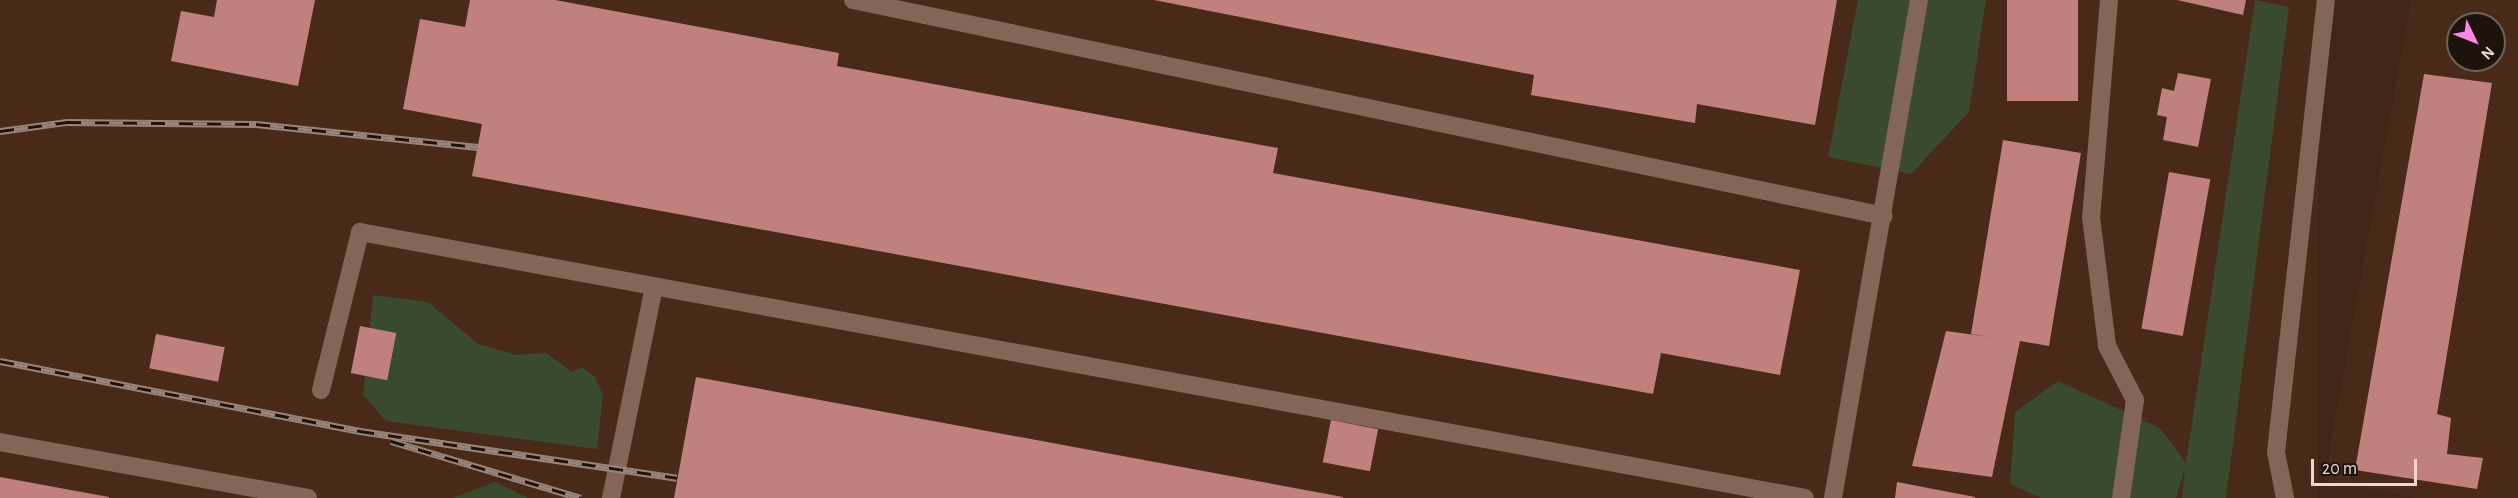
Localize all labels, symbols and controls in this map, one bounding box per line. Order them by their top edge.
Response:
north arrow [2446,12,2506,72]
text: N [2478,43,2497,62]
scale bar [2314,447,2420,485]
text: 20 m [2322,460,2357,478]

